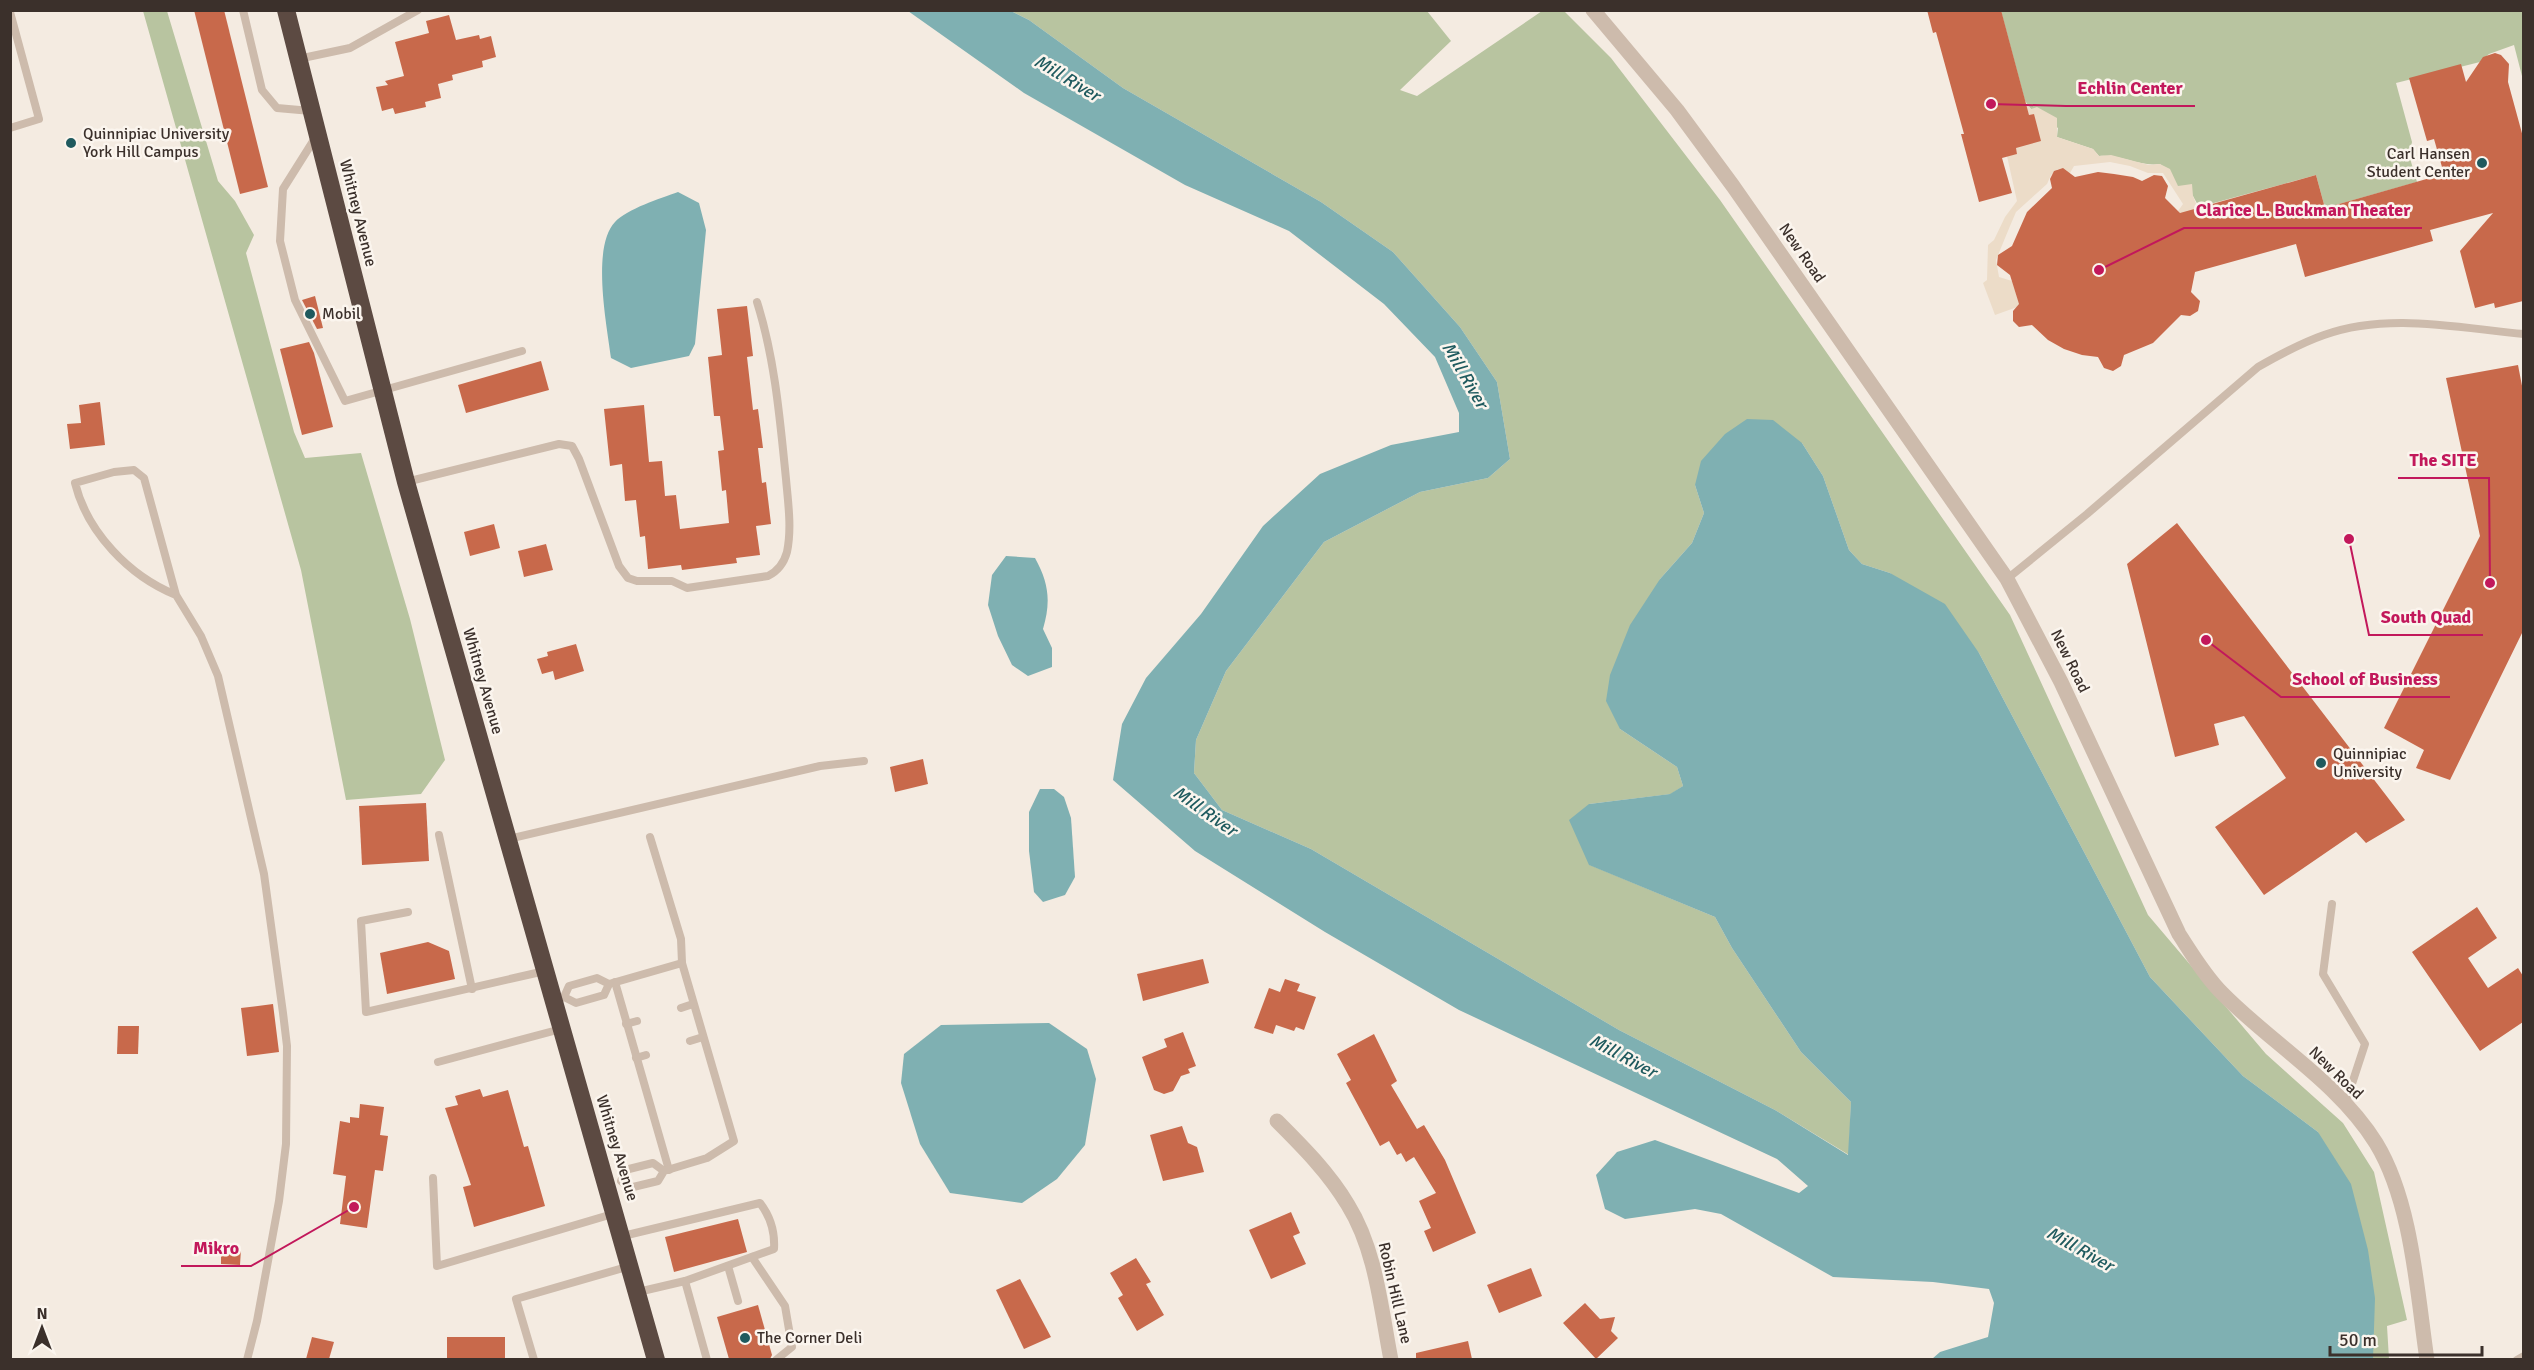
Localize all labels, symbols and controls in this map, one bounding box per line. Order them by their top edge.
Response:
water label: Mill River [1030,50,1106,107]
callout: Echlin Center [2066,70,2195,106]
text: Echlin Center [2077,77,2184,99]
place label: Quinnipiac University York Hill Campus [83,124,230,162]
marker: Quinnipiac University York Hill Campus [64,136,78,150]
place label: Carl Hansen Student Center [2367,144,2470,182]
marker: Carl Hansen Student Center [2475,156,2489,170]
street label: Whitney Avenue [335,157,381,269]
callout: Clarice L. Buckman Theater [2184,192,2422,228]
text: Clarice L. Buckman Theater [2196,199,2411,221]
street label: New Road [1774,219,1830,287]
place label: Mobil [322,304,361,324]
marker: Mobil [303,307,317,321]
water label: Mill River [1437,338,1494,414]
callout: The SITE [2398,442,2489,478]
text: The SITE [2409,449,2477,471]
callout: South Quad [2369,599,2483,635]
text: South Quad [2381,606,2472,628]
street label: Whitney Avenue [458,625,508,737]
street label: New Road [2046,626,2094,696]
callout: School of Business [2281,661,2450,697]
text: School of Business [2292,668,2438,690]
place label: Quinnipiac University [2333,744,2407,782]
marker: Quinnipiac University [2314,756,2328,770]
water label: Mill River [1169,781,1243,842]
water label: Mill River [1586,1029,1662,1084]
street label: New Road [2305,1042,2367,1104]
street label: Whitney Avenue [591,1093,643,1203]
water label: Mill River [2043,1222,2119,1277]
callout: Mikro [181,1230,251,1266]
text: Mikro [193,1237,239,1259]
street label: Robin Hill Lane [1374,1240,1416,1346]
north arrow [12,1298,72,1358]
text: N [36,1304,48,1324]
scale bar [2330,1319,2482,1357]
place label: The Corner Deli [757,1328,862,1348]
text: 50 m [2339,1329,2377,1351]
marker: The Corner Deli [738,1331,752,1345]

